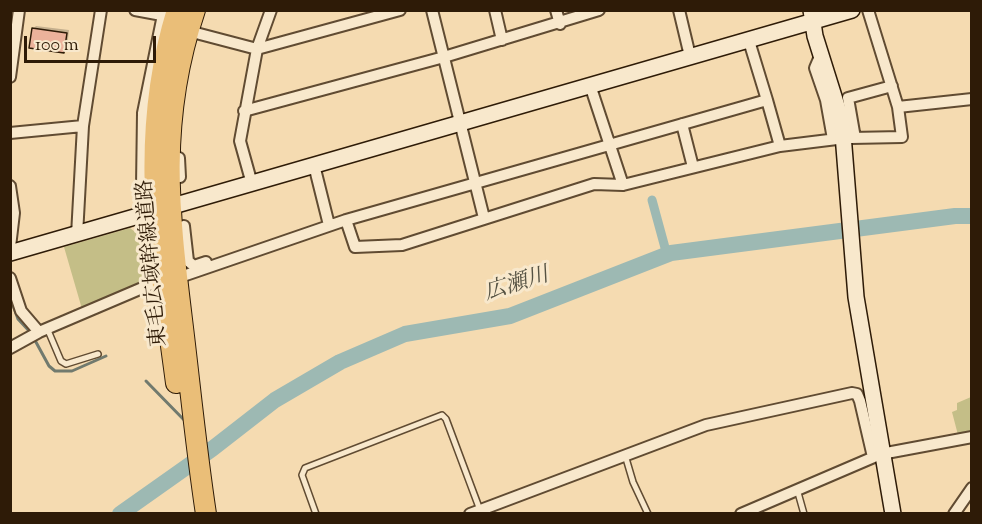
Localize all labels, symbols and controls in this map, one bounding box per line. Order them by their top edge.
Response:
scale bar [27,24,159,62]
text: 100 m [35,33,79,59]
street label: 東毛広域幹線道路 [134,178,174,348]
water label: 広瀬川 [482,264,552,308]

